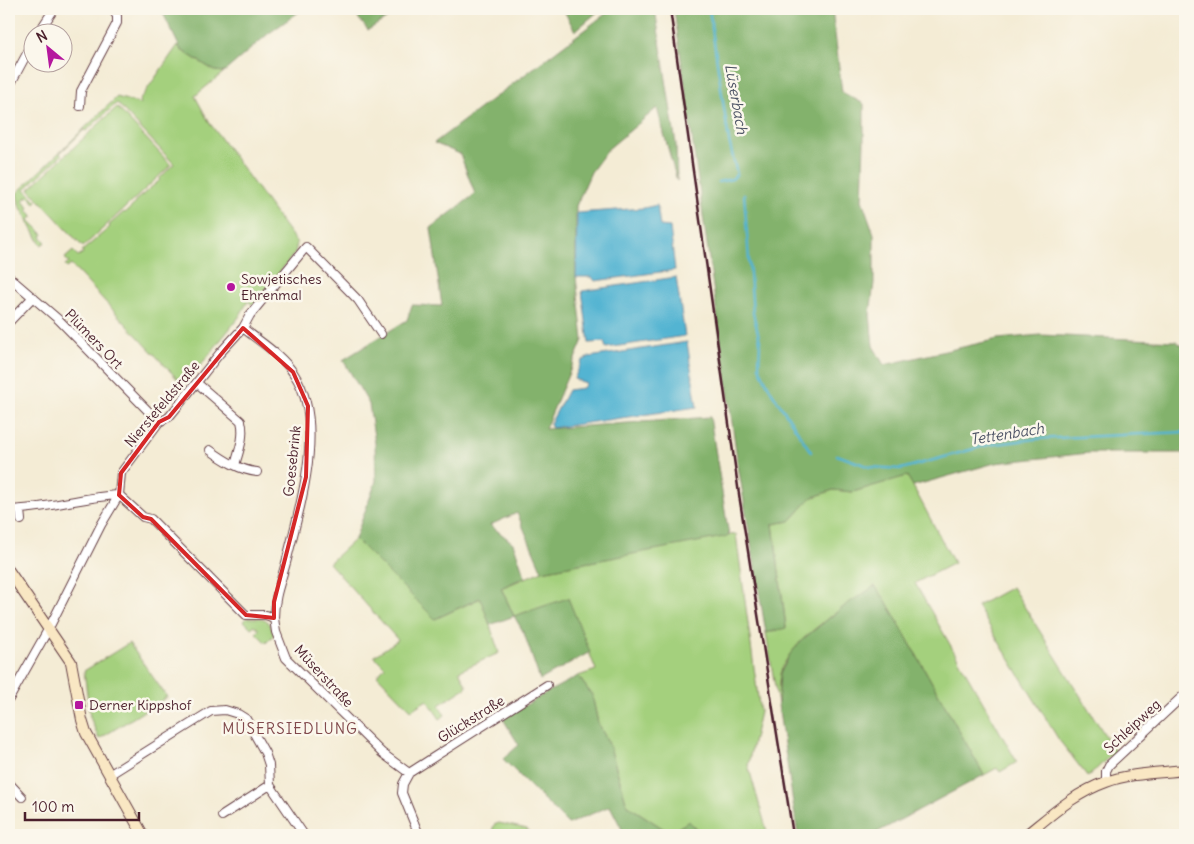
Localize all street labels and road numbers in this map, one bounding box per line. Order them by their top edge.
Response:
street label: Plümers Ort [61,305,127,373]
street label: Nierstefeldstraße [121,357,203,451]
street label: Goesebrink [279,425,305,497]
street label: Müserstraße [291,641,357,711]
street label: Glückstraße [434,691,508,747]
street label: Schleipweg [1100,695,1164,757]

